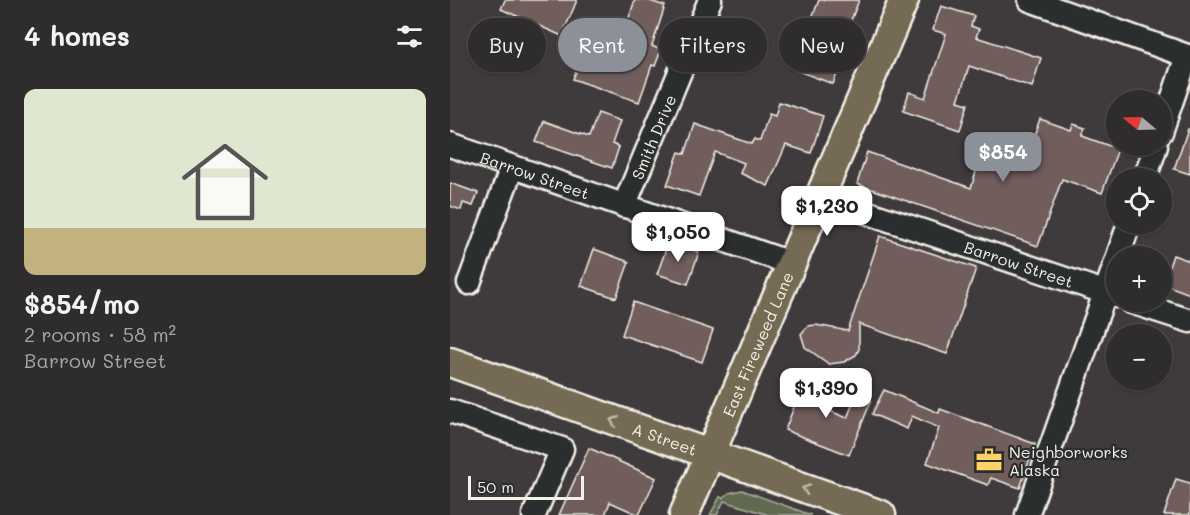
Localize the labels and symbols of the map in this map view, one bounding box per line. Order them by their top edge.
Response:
north arrow [1106,90,1172,156]
street label: Smith Drive [626,91,680,182]
pin: $854 [967,132,1039,183]
street label: Barrow Street [478,146,592,203]
pin: $1,230 [778,186,876,237]
pin: $1,050 [629,212,727,263]
street label: Barrow Street [962,235,1076,292]
street label: East Fireweed Lane [717,268,797,420]
pin: $1,390 [777,368,875,419]
one-way arrow [609,416,620,429]
street label: A Street [630,417,700,459]
place label: Neighborworks Alaska [1009,441,1128,480]
office icon: Neighborworks Alaska [974,445,1004,475]
scale bar [468,473,584,500]
one-way arrow [801,484,812,497]

